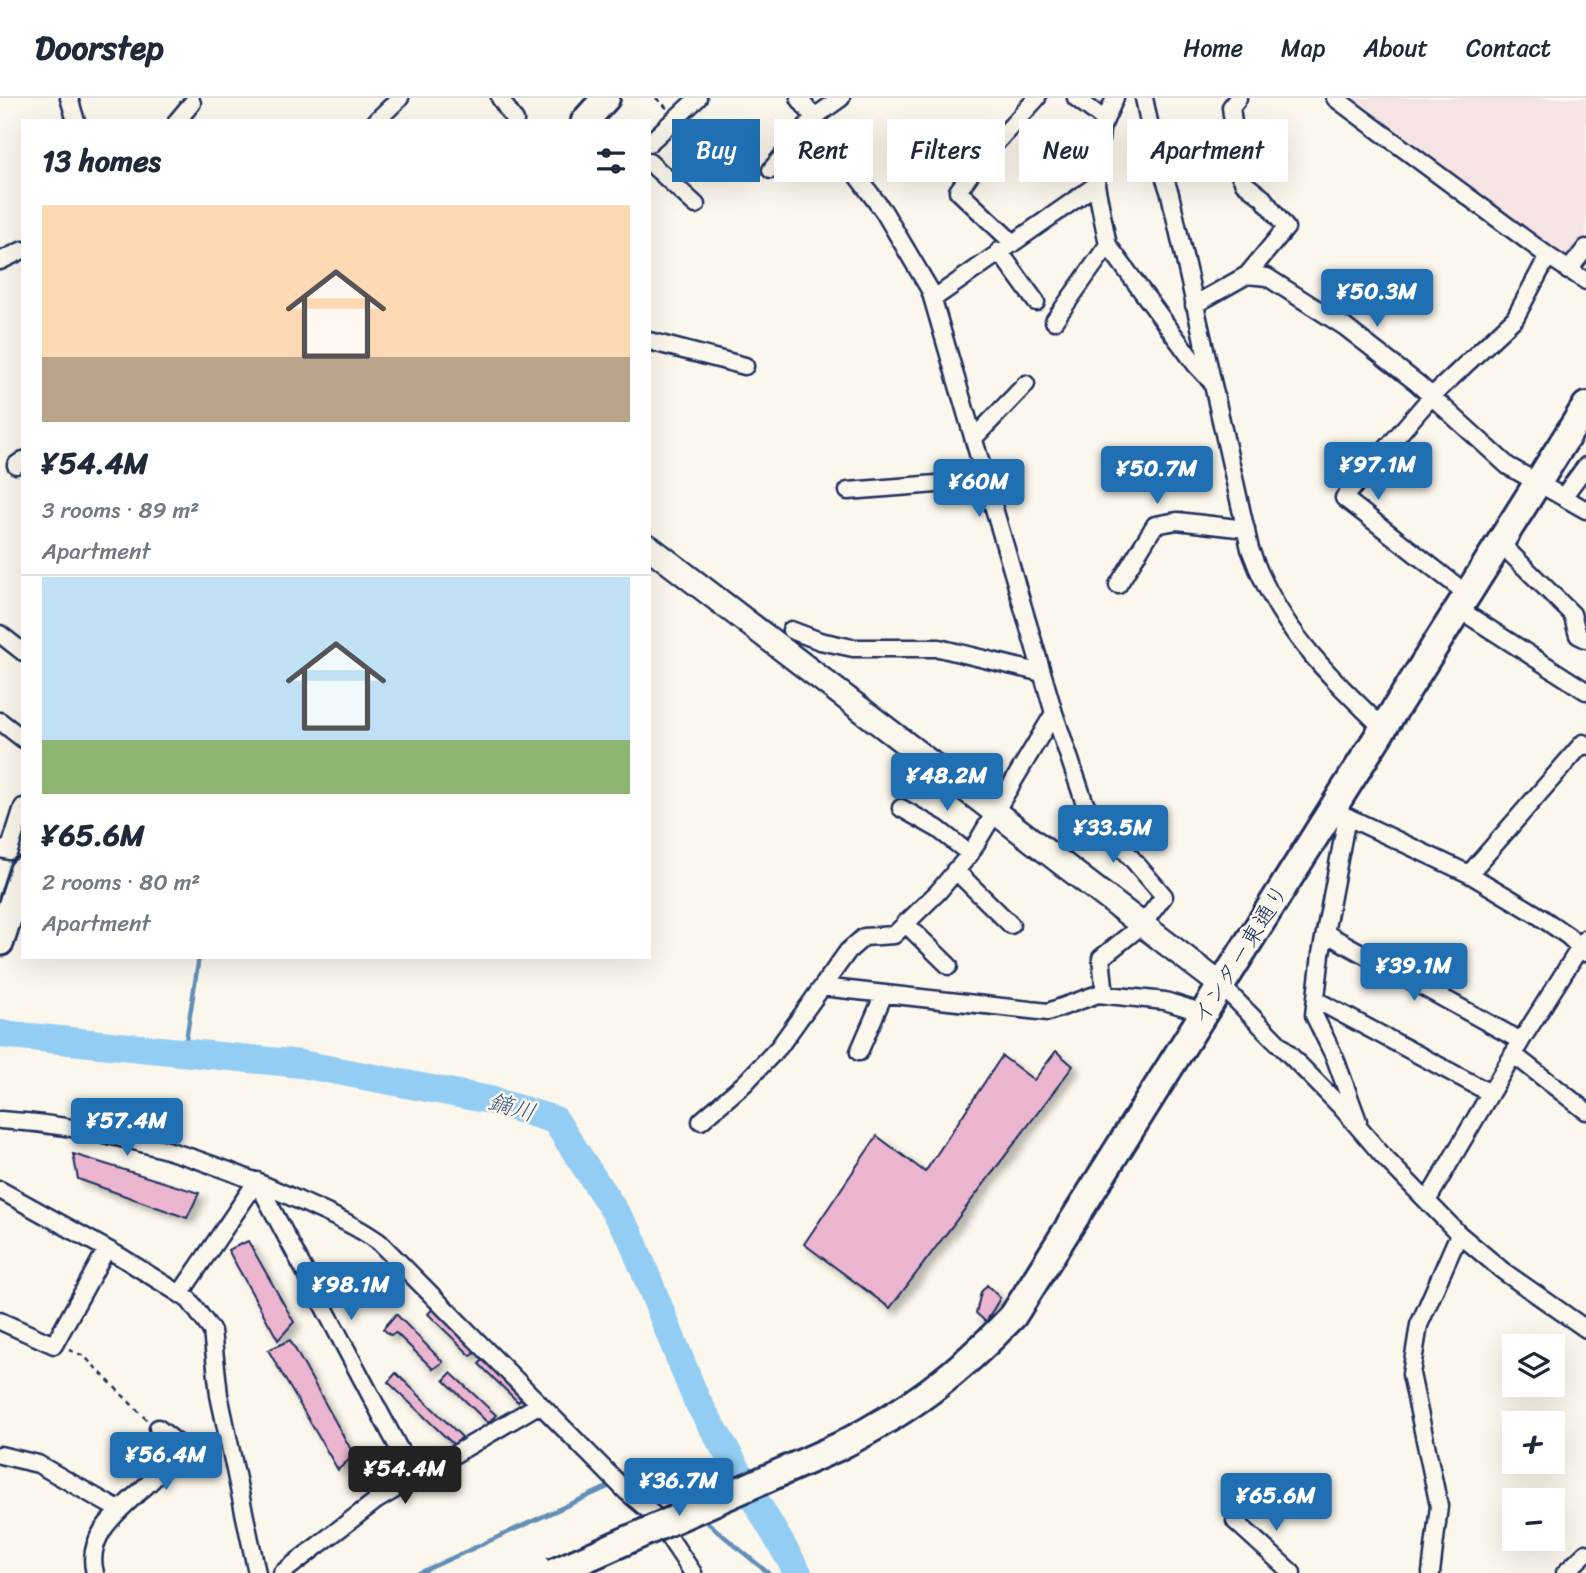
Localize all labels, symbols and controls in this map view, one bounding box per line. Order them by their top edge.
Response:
text: Doorstep [35,19,164,77]
text: Home [1183,27,1243,69]
text: Map [1281,27,1325,69]
text: About [1363,27,1428,69]
text: Contact [1466,27,1551,69]
chip: Buy [672,119,760,182]
chip: Rent [774,119,873,182]
chip: Filters [887,119,1005,182]
chip: New [1019,119,1113,182]
chip: Apartment [1127,119,1288,182]
text: 13 homes [42,134,161,188]
icon: filters [592,142,630,180]
icon: home [273,251,399,377]
pin: ¥50.3M [1320,270,1434,329]
text: ¥50.3M [1337,271,1417,312]
text: ¥54.4M [42,436,148,490]
pin: ¥97.1M [1321,442,1435,502]
text: ¥97.1M [1340,444,1416,485]
pin: ¥50.7M [1100,446,1214,506]
text: ¥50.7M [1117,448,1197,489]
pin: ¥60M [938,460,1020,519]
text: ¥60M [949,461,1009,502]
text: 3 rooms · 89 m² [42,490,199,531]
text: Apartment [42,531,151,572]
icon: home [273,623,399,749]
pin: ¥48.2M [890,754,1004,813]
text: ¥48.2M [907,755,987,796]
pin: ¥33.5M [1056,806,1170,865]
text: ¥33.5M [1074,807,1152,848]
text: ¥65.6M [42,808,145,862]
text: 2 rooms · 80 m² [42,862,200,903]
street label: インター東通り [1181,876,1300,1033]
text: Apartment [42,903,151,944]
pin: ¥39.1M [1357,944,1471,1003]
text: ¥39.1M [1376,945,1452,986]
water label: 鏑川 [483,1080,541,1134]
pin: ¥57.4M [70,1098,184,1158]
text: ¥57.4M [87,1100,167,1141]
pin: ¥98.1M [294,1262,408,1322]
text: ¥98.1M [313,1264,389,1305]
map controls [1502,1334,1565,1551]
button: layers [1502,1334,1565,1397]
button: + [1502,1411,1565,1474]
pin: ¥56.4M [109,1432,223,1492]
text: ¥56.4M [126,1434,206,1475]
pin: ¥54.4M [348,1446,462,1506]
text: ¥54.4M [364,1448,446,1489]
pin: ¥36.7M [622,1458,736,1518]
text: ¥36.7M [640,1460,718,1501]
pin: ¥65.6M [1219,1474,1333,1533]
text: ¥65.6M [1237,1475,1315,1516]
button: − [1502,1488,1565,1551]

